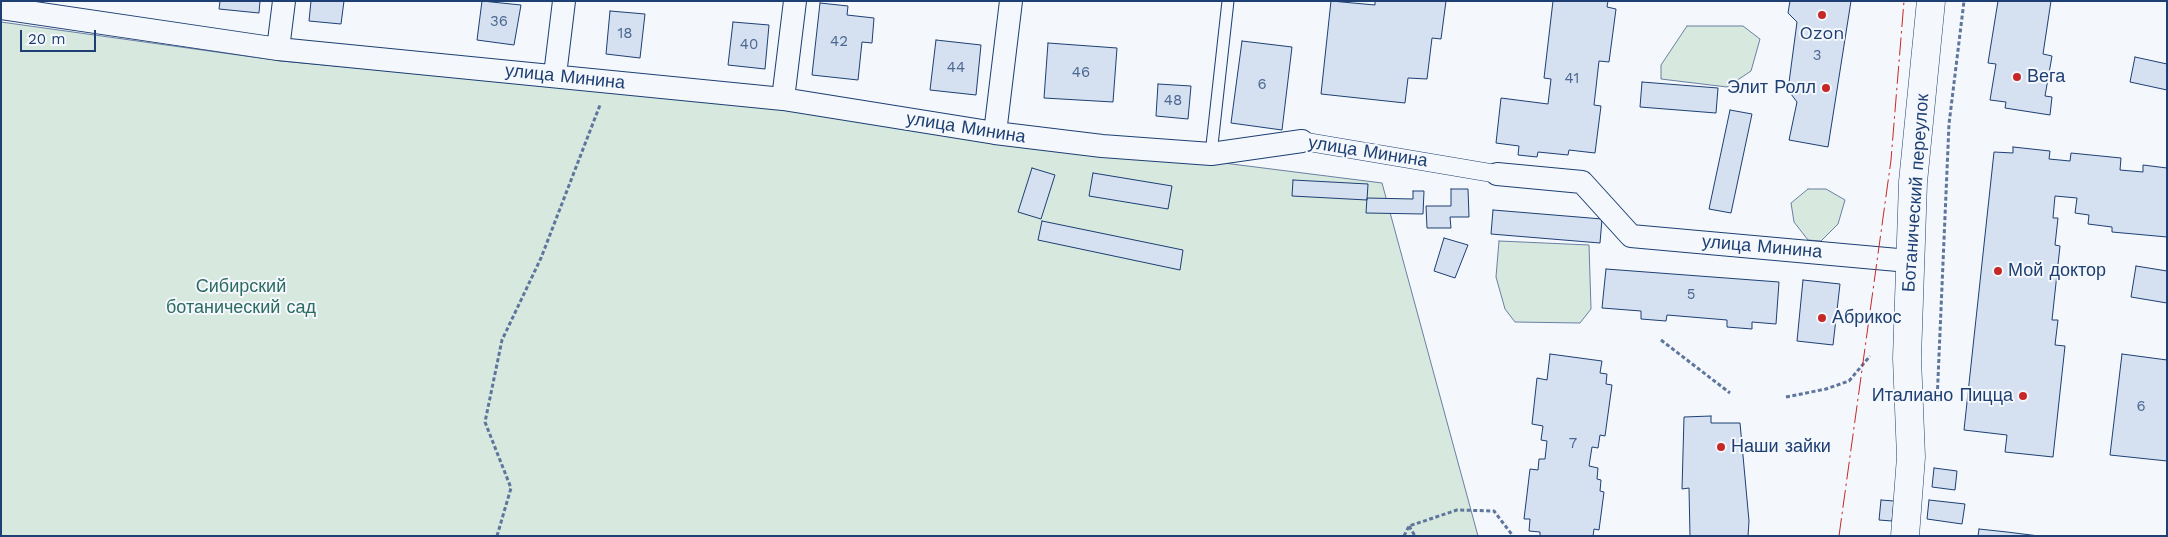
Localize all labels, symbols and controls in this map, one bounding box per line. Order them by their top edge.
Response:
marker: Ozon [1816,9,1828,21]
house number: 36 [490,13,508,31]
scale bar [22,20,99,52]
place label: Ozon [1800,23,1844,45]
house number: 18 [617,25,633,43]
text: 20 m [28,30,66,48]
house number: 42 [830,33,848,51]
house number: 40 [740,36,758,54]
house number: 3 [1813,47,1821,65]
house number: 44 [947,59,965,77]
street label: улица Минина [504,60,626,94]
house number: 46 [1072,64,1090,82]
place label: Вега [2027,66,2065,88]
house number: 41 [1565,70,1579,88]
marker: Вега [2011,71,2023,83]
house number: 6 [1257,76,1267,94]
place label: Элит Ролл [1727,77,1816,99]
marker: Элит Ролл [1820,82,1832,94]
house number: 48 [1164,92,1182,110]
street label: Ботанический переулок [1898,93,1934,293]
street label: улица Минина [905,108,1027,148]
street label: улица Минина [1307,132,1429,172]
street label: улица Минина [1701,231,1823,263]
place label: Мой доктор [2008,260,2106,282]
marker: Мой доктор [1992,265,2004,277]
park label: Сибирский ботанический сад [166,276,316,318]
house number: 5 [1687,286,1695,304]
place label: Абрикос [1832,307,1901,329]
marker: Абрикос [1816,312,1828,324]
place label: Италиано Пицца [1872,385,2013,407]
marker: Италиано Пицца [2017,390,2029,402]
house number: 6 [2136,398,2146,416]
house number: 7 [1569,435,1577,453]
place label: Наши зайки [1731,436,1831,458]
marker: Наши зайки [1715,441,1727,453]

